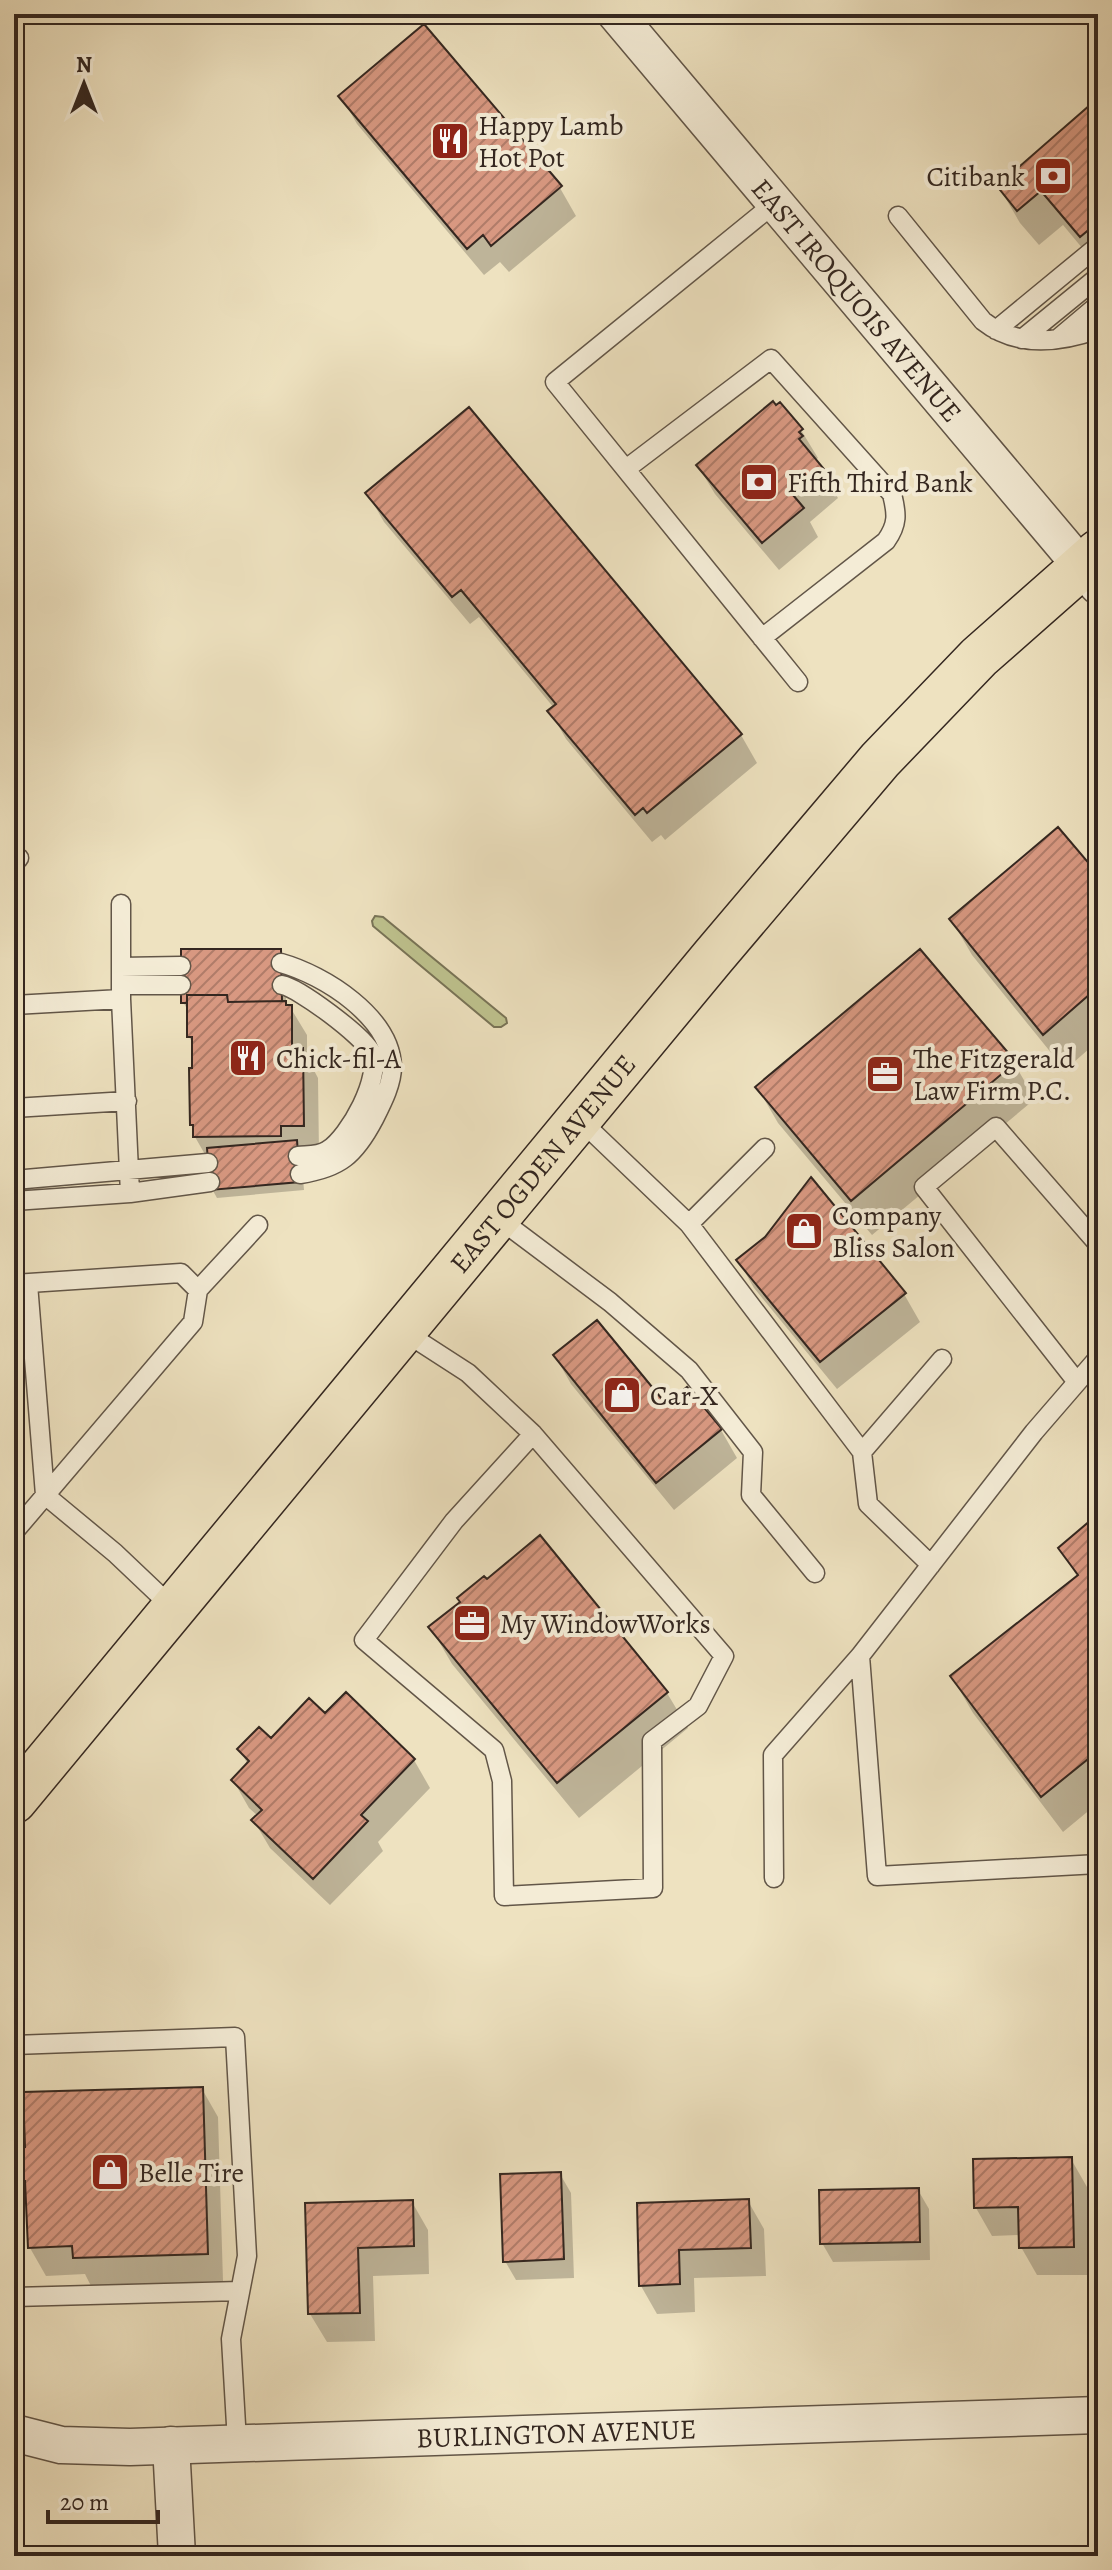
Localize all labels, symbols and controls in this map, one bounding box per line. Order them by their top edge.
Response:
north arrow [44,44,124,124]
text: N [76,50,92,80]
place label: Happy Lamb Hot Pot [478,107,624,177]
restaurant icon: Happy Lamb Hot Pot [429,120,471,162]
bank icon: Citibank [1032,155,1074,197]
place label: Citibank [926,158,1025,196]
street label: EAST IROQUOIS AVENUE [742,171,970,431]
bank icon: Fifth Third Bank [738,461,780,503]
place label: Fifth Third Bank [787,464,973,502]
restaurant icon: Chick-fil-A [227,1037,269,1079]
place label: Chick-fil-A [276,1040,401,1078]
place label: The Fitzgerald Law Firm P.C. [913,1040,1075,1110]
street label: EAST OGDEN AVENUE [441,1047,645,1281]
office icon: The Fitzgerald Law Firm P.C. [864,1053,906,1095]
place label: Company Bliss Salon [832,1197,955,1267]
shop icon: Company Bliss Salon [783,1210,825,1252]
shop icon: Car-X [601,1374,643,1416]
place label: Car-X [650,1377,719,1415]
office icon: My WindowWorks [451,1602,493,1644]
place label: My WindowWorks [500,1605,711,1643]
shop icon: Belle Tire [89,2151,131,2193]
place label: Belle Tire [138,2154,244,2192]
street label: BURLINGTON AVENUE [416,2410,697,2458]
scale bar [48,2474,158,2524]
text: 20 m [60,2486,109,2518]

